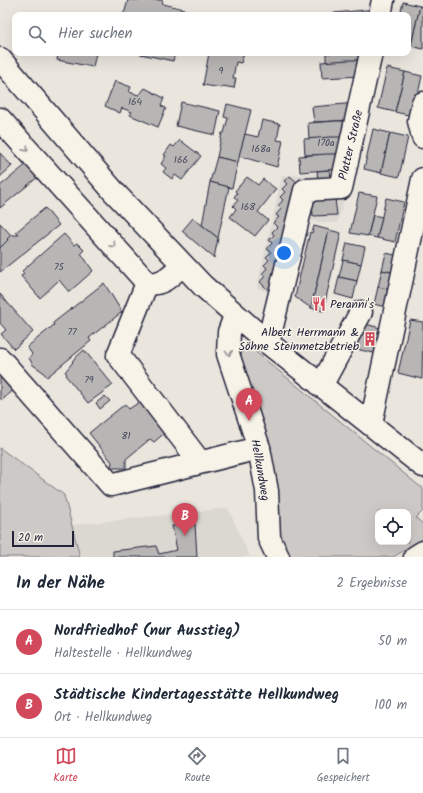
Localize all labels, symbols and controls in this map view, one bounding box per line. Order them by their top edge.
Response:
search box [12,12,411,56]
text: Hier suchen [58,22,132,46]
icon: search [26,23,48,45]
house number: 9 [219,63,224,79]
house number: 164 [128,94,143,110]
street label: Platter Straße [334,107,368,182]
house number: 170a [317,135,335,151]
house number: 168a [251,141,271,157]
one-way arrow [21,144,28,151]
house number: 166 [174,152,188,168]
house number: 168 [241,199,256,215]
one-way arrow [108,241,115,248]
your location [274,243,294,263]
house number: 75 [54,259,65,275]
place label: Peranni's [330,295,374,314]
restaurant icon: Peranni's [311,296,327,312]
place label: Albert Herrmann & Söhne Steinmetzbetrieb [239,323,360,356]
house number: 77 [67,324,77,340]
building icon: Albert Herrmann & Söhne Steinmetzbetrieb [362,331,378,347]
one-way arrow [225,350,234,357]
house number: 79 [84,372,94,388]
pin: A [236,388,262,421]
house number: 81 [121,428,131,444]
street label: Hellkundweg [245,438,275,503]
pin: B [172,503,198,536]
map controls [375,509,411,545]
button: locate [375,509,411,545]
scale bar [12,529,74,548]
text: 20 m [18,529,43,547]
text: In der Nähe [16,570,105,597]
text: 2 Ergebnisse [337,573,407,594]
text: Nordfriedhof (nur Ausstieg) [54,619,241,643]
text: A [25,631,33,652]
text: 50 m [378,631,407,652]
text: Haltestelle · Hellkundweg [54,643,193,664]
text: Städtische Kindertagesstätte Hellkundweg [54,683,339,707]
text: B [25,695,33,716]
text: 100 m [374,695,407,716]
text: Ort · Hellkundweg [54,707,152,728]
tab: Karte [53,745,78,787]
tab: Route [184,745,210,787]
tab: Gespeichert [317,745,370,787]

